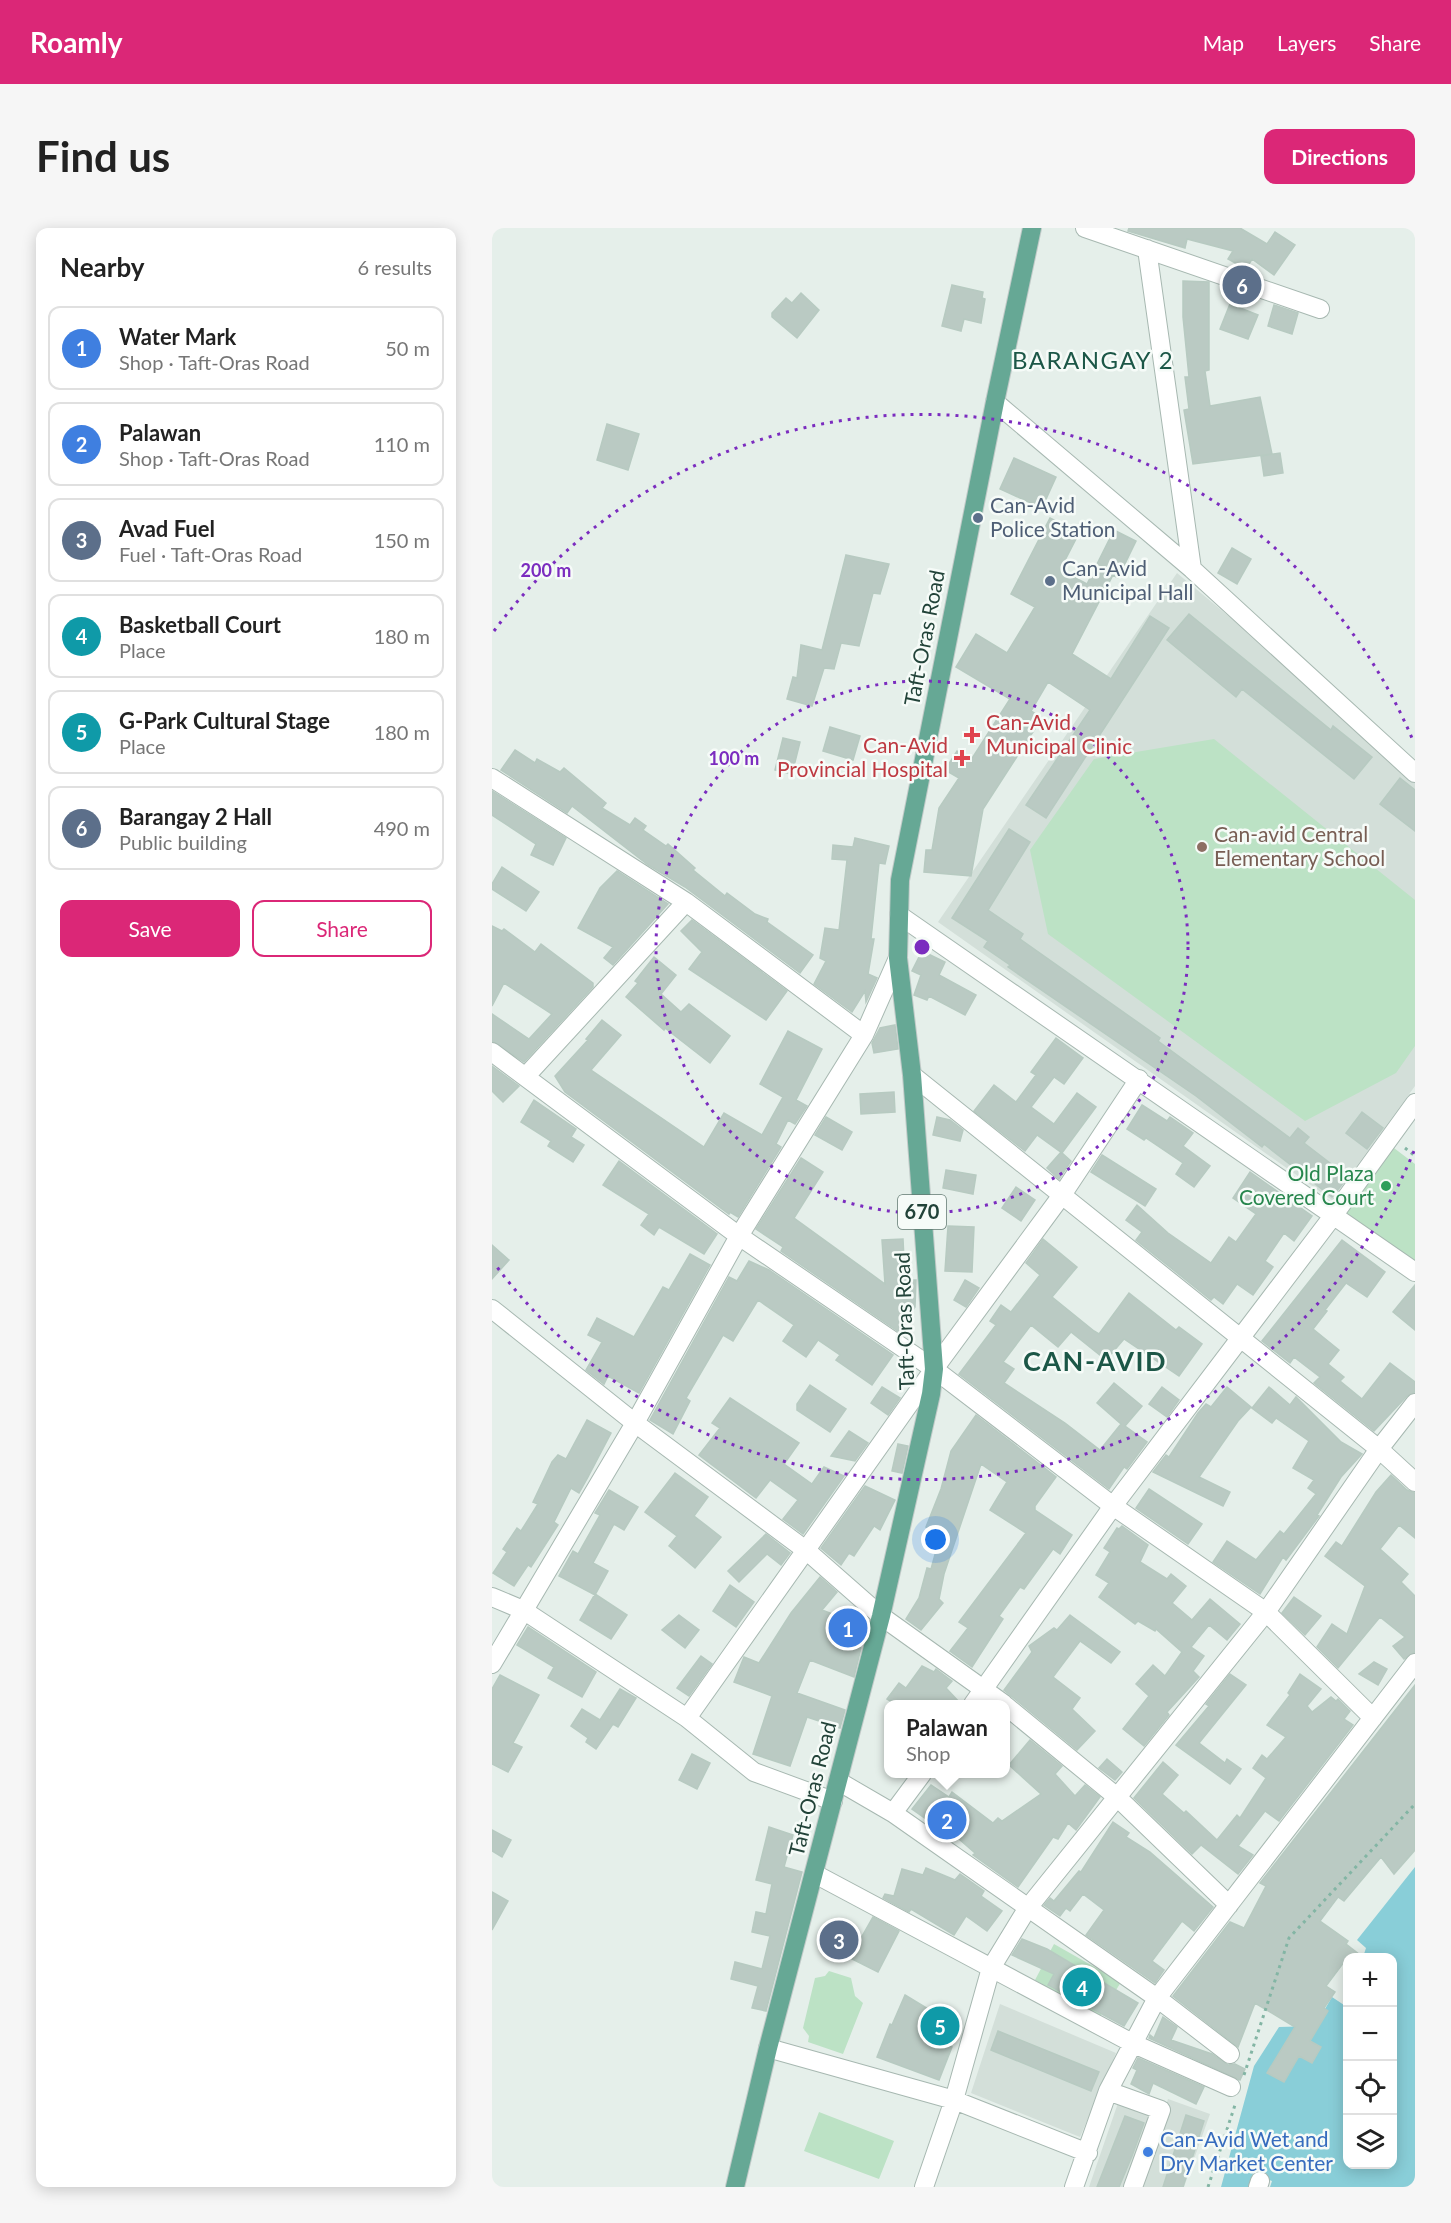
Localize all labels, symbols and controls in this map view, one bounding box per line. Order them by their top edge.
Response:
text: Roamly [30,25,123,59]
text: Map [1203,30,1244,55]
text: Layers [1277,30,1336,55]
text: Share [1369,30,1421,55]
button: Directions [1264,129,1415,184]
text: Find us [36,131,170,181]
text: Nearby [60,251,145,283]
text: 6 results [357,255,432,279]
pin: 6 [1222,262,1262,308]
text: Water Mark [119,323,236,350]
text: 1 [76,336,87,360]
text: 50 m [385,336,430,360]
district label: BARANGAY 2 [1012,345,1174,374]
text: Shop · Taft-Oras Road [119,350,310,374]
text: Palawan [119,419,201,446]
text: 2 [76,432,87,456]
text: 110 m [374,432,430,456]
text: Shop · Taft-Oras Road [119,446,310,470]
place label: Can-Avid Police Station [990,492,1116,541]
marker: Can-Avid Police Station [971,511,985,525]
text: Avad Fuel [119,515,215,542]
text: 3 [76,528,87,552]
text: 150 m [374,528,430,552]
text: Fuel · Taft-Oras Road [119,542,302,566]
place label: Can-Avid Municipal Hall [1062,555,1193,604]
text: 200 m [521,559,571,581]
street label: Taft-Oras Road [898,568,949,708]
marker: Can-Avid Municipal Hall [1043,574,1057,588]
text: Basketball Court [119,611,281,638]
text: 4 [76,624,87,648]
text: 180 m [374,624,430,648]
text: Place [119,638,166,662]
text: G-Park Cultural Stage [119,707,330,734]
place label: Can-Avid Municipal Clinic [986,709,1132,758]
text: 5 [76,720,87,744]
text: 180 m [374,720,430,744]
marker: Can-Avid Municipal Clinic [963,726,981,744]
place label: Can-Avid Provincial Hospital [777,732,948,781]
text: Place [119,734,166,758]
text: 100 m [709,747,759,769]
marker: Can-Avid Provincial Hospital [953,749,971,767]
text: Barangay 2 Hall [119,803,272,830]
text: 6 [76,816,87,840]
text: 490 m [374,816,430,840]
place label: Can-avid Central Elementary School [1214,821,1385,870]
text: Public building [119,830,247,854]
marker: Can-avid Central Elementary School [1195,840,1209,854]
button: Save [60,900,240,957]
button: Share [252,900,432,957]
centre of rings [912,937,932,957]
place label: Old Plaza Covered Court [1239,1160,1374,1209]
marker: Old Plaza Covered Court [1379,1179,1393,1193]
road number: 670 [898,1195,946,1229]
street label: Taft-Oras Road [889,1252,918,1390]
district label: CAN-AVID [1023,1344,1167,1377]
your location [921,1525,950,1554]
pin: 1 [828,1606,868,1650]
popup [884,1700,1010,1778]
text: Palawan [906,1714,988,1741]
street label: Taft-Oras Road [783,1719,840,1859]
text: Shop [906,1741,950,1765]
pin: 2 [928,1798,966,1842]
pin: 3 [820,1918,858,1962]
map controls [1343,1953,1397,2169]
button: + [1343,1953,1397,2007]
pin: 4 [1062,1964,1102,2010]
pin: 5 [920,2004,960,2048]
button: − [1343,2007,1397,2061]
button: locate [1343,2061,1397,2115]
button: layers [1343,2115,1397,2169]
place label: Can-Avid Wet and Dry Market Center [1160,2126,1333,2175]
marker: Can-Avid Wet and Dry Market Center [1141,2145,1155,2159]

